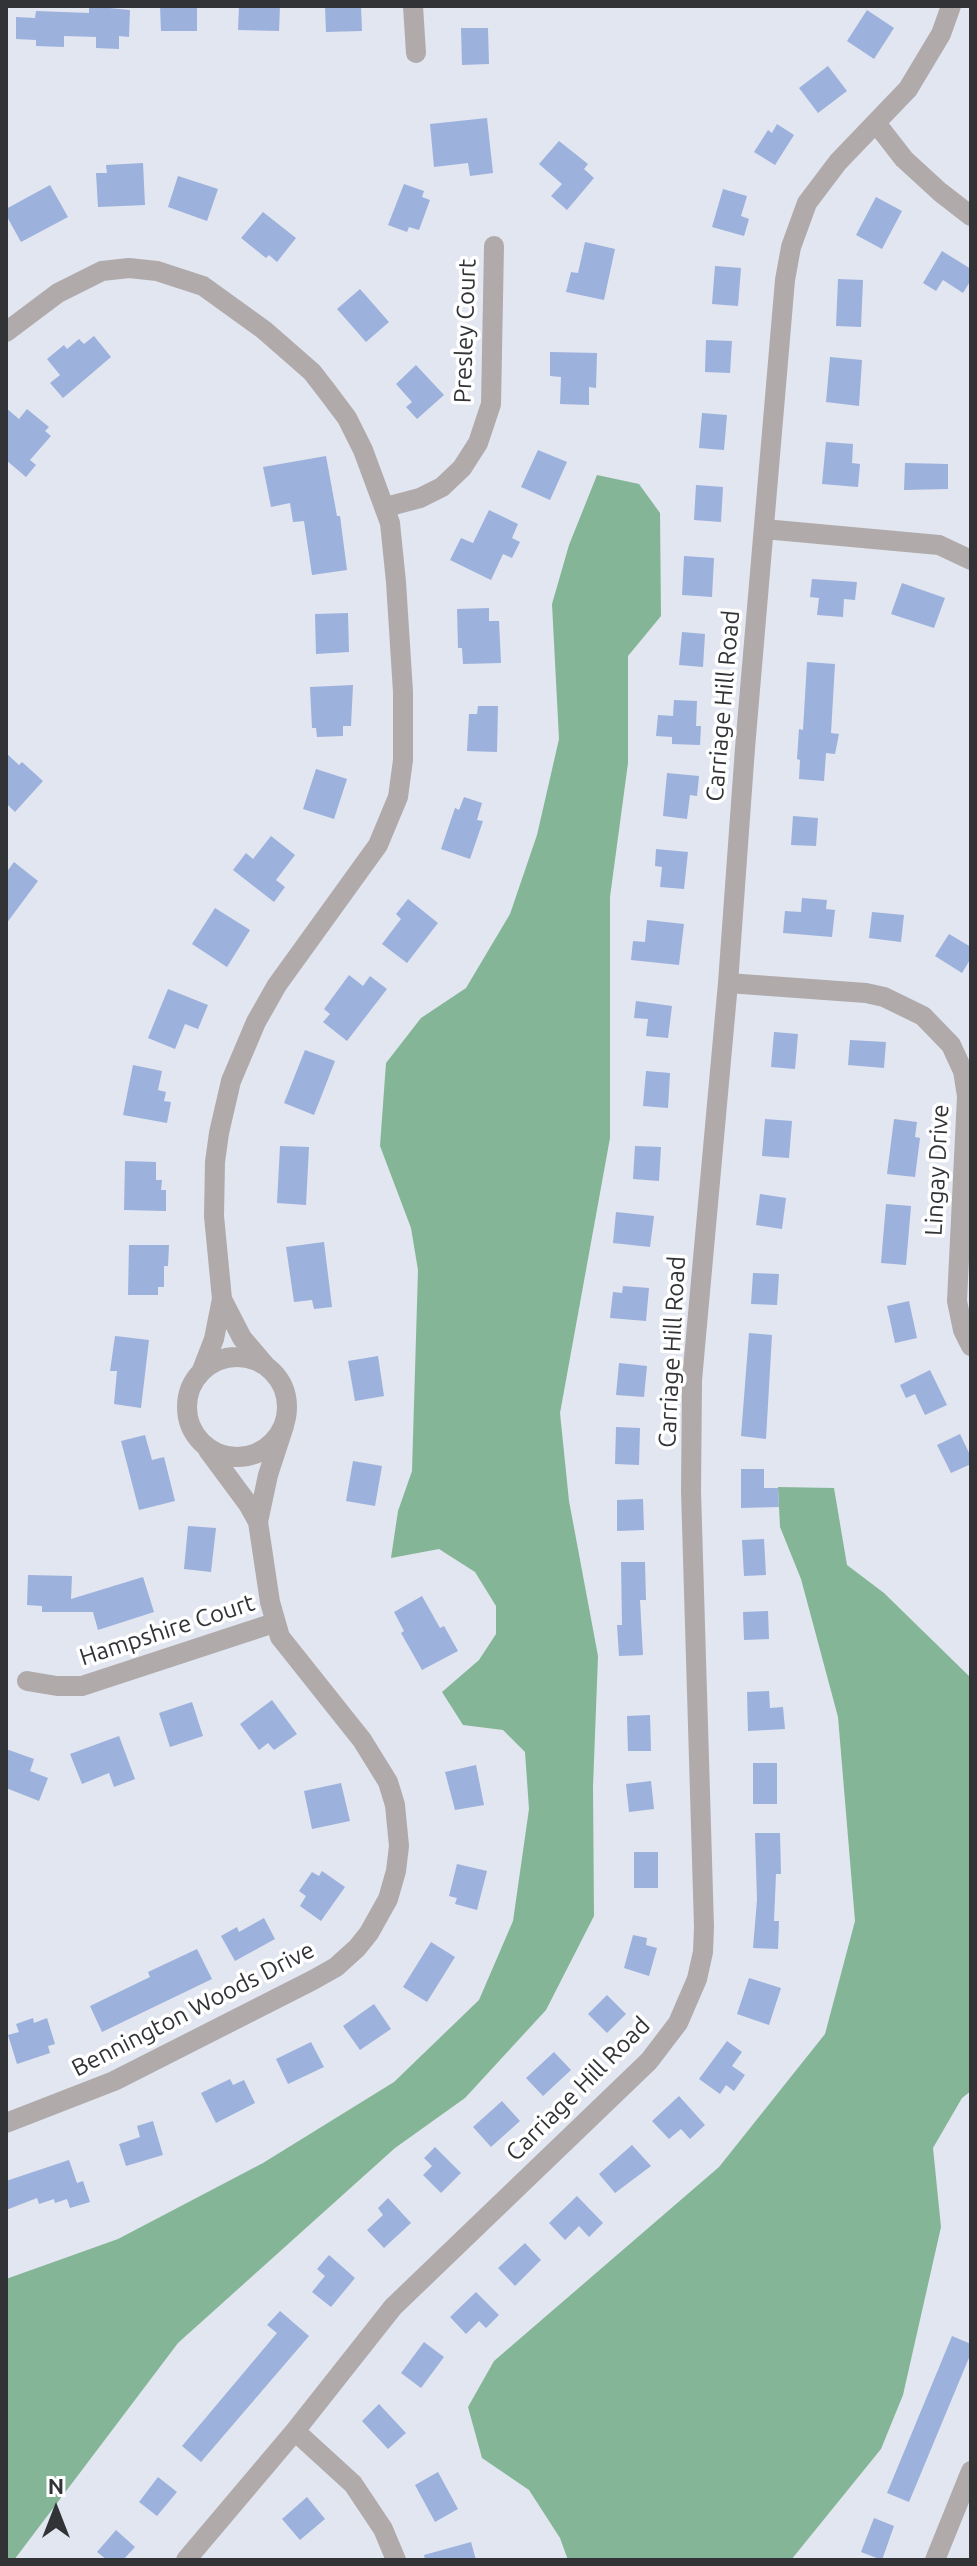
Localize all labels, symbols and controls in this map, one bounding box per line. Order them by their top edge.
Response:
street label: Presley Court [448,258,482,404]
street label: Carriage Hill Road [700,609,746,803]
street label: Lingay Drive [919,1104,955,1236]
street label: Carriage Hill Road [653,1255,691,1449]
street label: Hampshire Court [76,1588,258,1672]
street label: Bennington Woods Drive [67,1935,319,2083]
street label: Carriage Hill Road [500,2011,656,2167]
north arrow [16,2470,96,2550]
text: N [48,2473,64,2498]

